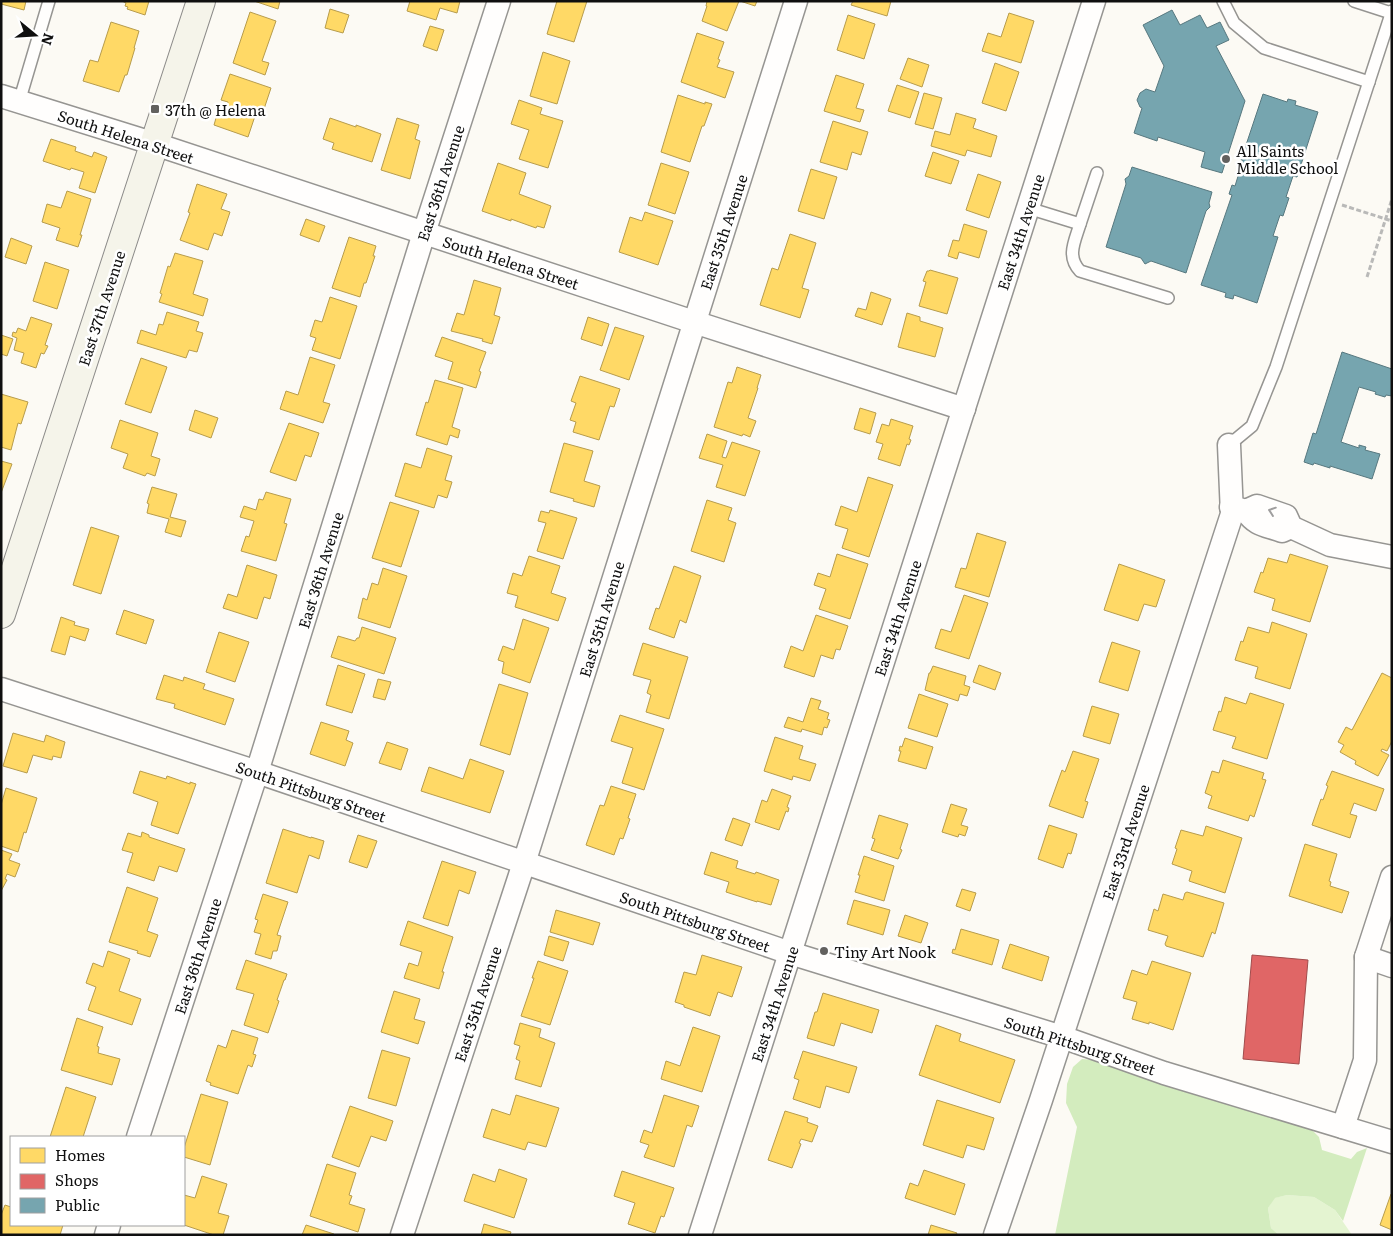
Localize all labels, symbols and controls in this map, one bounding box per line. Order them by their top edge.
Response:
north arrow [10,10,60,60]
text: N [37,31,60,48]
place label: 37th @ Helena [165,98,266,121]
street label: South Helena Street [55,103,197,169]
marker: 37th @ Helena [149,103,161,115]
street label: East 36th Avenue [410,122,470,244]
place label: All Saints Middle School [1236,139,1338,179]
marker: All Saints Middle School [1220,153,1232,165]
street label: East 35th Avenue [693,171,753,293]
street label: East 34th Avenue [990,171,1050,293]
street label: South Helena Street [440,229,582,295]
street label: East 37th Avenue [72,247,131,369]
one-way arrow [1268,507,1276,517]
street label: East 36th Avenue [291,509,349,631]
street label: East 34th Avenue [867,557,927,679]
street label: East 35th Avenue [572,558,630,680]
street label: South Pittsburg Street [233,754,389,828]
street label: East 33rd Avenue [1095,781,1155,903]
street label: South Pittsburg Street [617,884,773,958]
street label: East 36th Avenue [167,895,227,1017]
place label: Tiny Art Nook [834,940,937,963]
street label: East 35th Avenue [447,943,507,1065]
street label: East 34th Avenue [744,943,804,1065]
marker: Tiny Art Nook [818,945,830,957]
street label: South Pittsburg Street [1002,1010,1158,1080]
legend [10,1136,185,1226]
text: Homes [55,1143,105,1166]
text: Shops [55,1168,98,1191]
text: Public [55,1193,100,1216]

